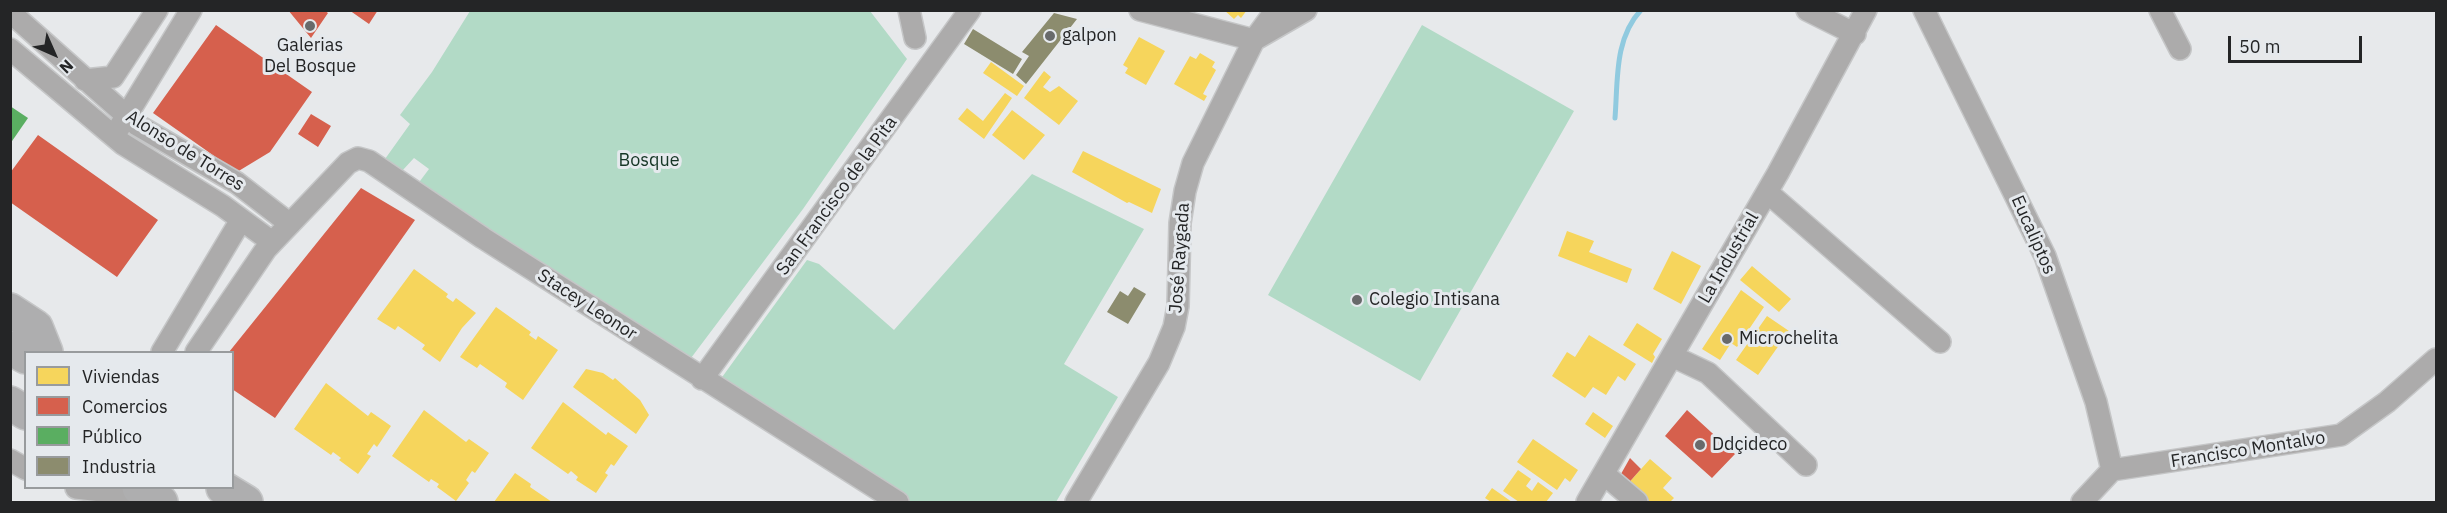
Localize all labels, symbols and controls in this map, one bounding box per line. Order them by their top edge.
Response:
marker: Galerias Del Bosque [303,19,317,33]
north arrow [24,24,84,84]
scale bar [2231,24,2364,62]
place label: galpon [1062,25,1117,47]
marker: galpon [1043,29,1057,43]
place label: Galerias Del Bosque [264,35,356,78]
text: 50 m [2239,35,2281,58]
text: N [56,56,78,78]
street label: Alonso de Torres [122,106,248,196]
street label: San Francisco de la Pita [772,112,902,280]
park label: Bosque [618,150,680,172]
street label: Eucaliptos [2006,192,2060,278]
street label: José Raygada [1165,202,1195,314]
street label: La Industrial [1694,209,1764,307]
street label: Stacey Leonor [533,265,641,345]
place label: Colegio Intisana [1369,289,1500,311]
marker: Colegio Intisana [1350,293,1364,307]
place label: Microchelita [1739,328,1838,350]
marker: Microchelita [1720,332,1734,346]
legend [24,351,234,489]
text: Viviendas [82,365,160,388]
text: Comercios [82,395,168,418]
text: Público [82,425,142,448]
street label: Francisco Montalvo [2169,427,2327,473]
place label: Ddçideco [1712,434,1787,456]
marker: Ddçideco [1693,438,1707,452]
text: Industria [82,455,156,478]

